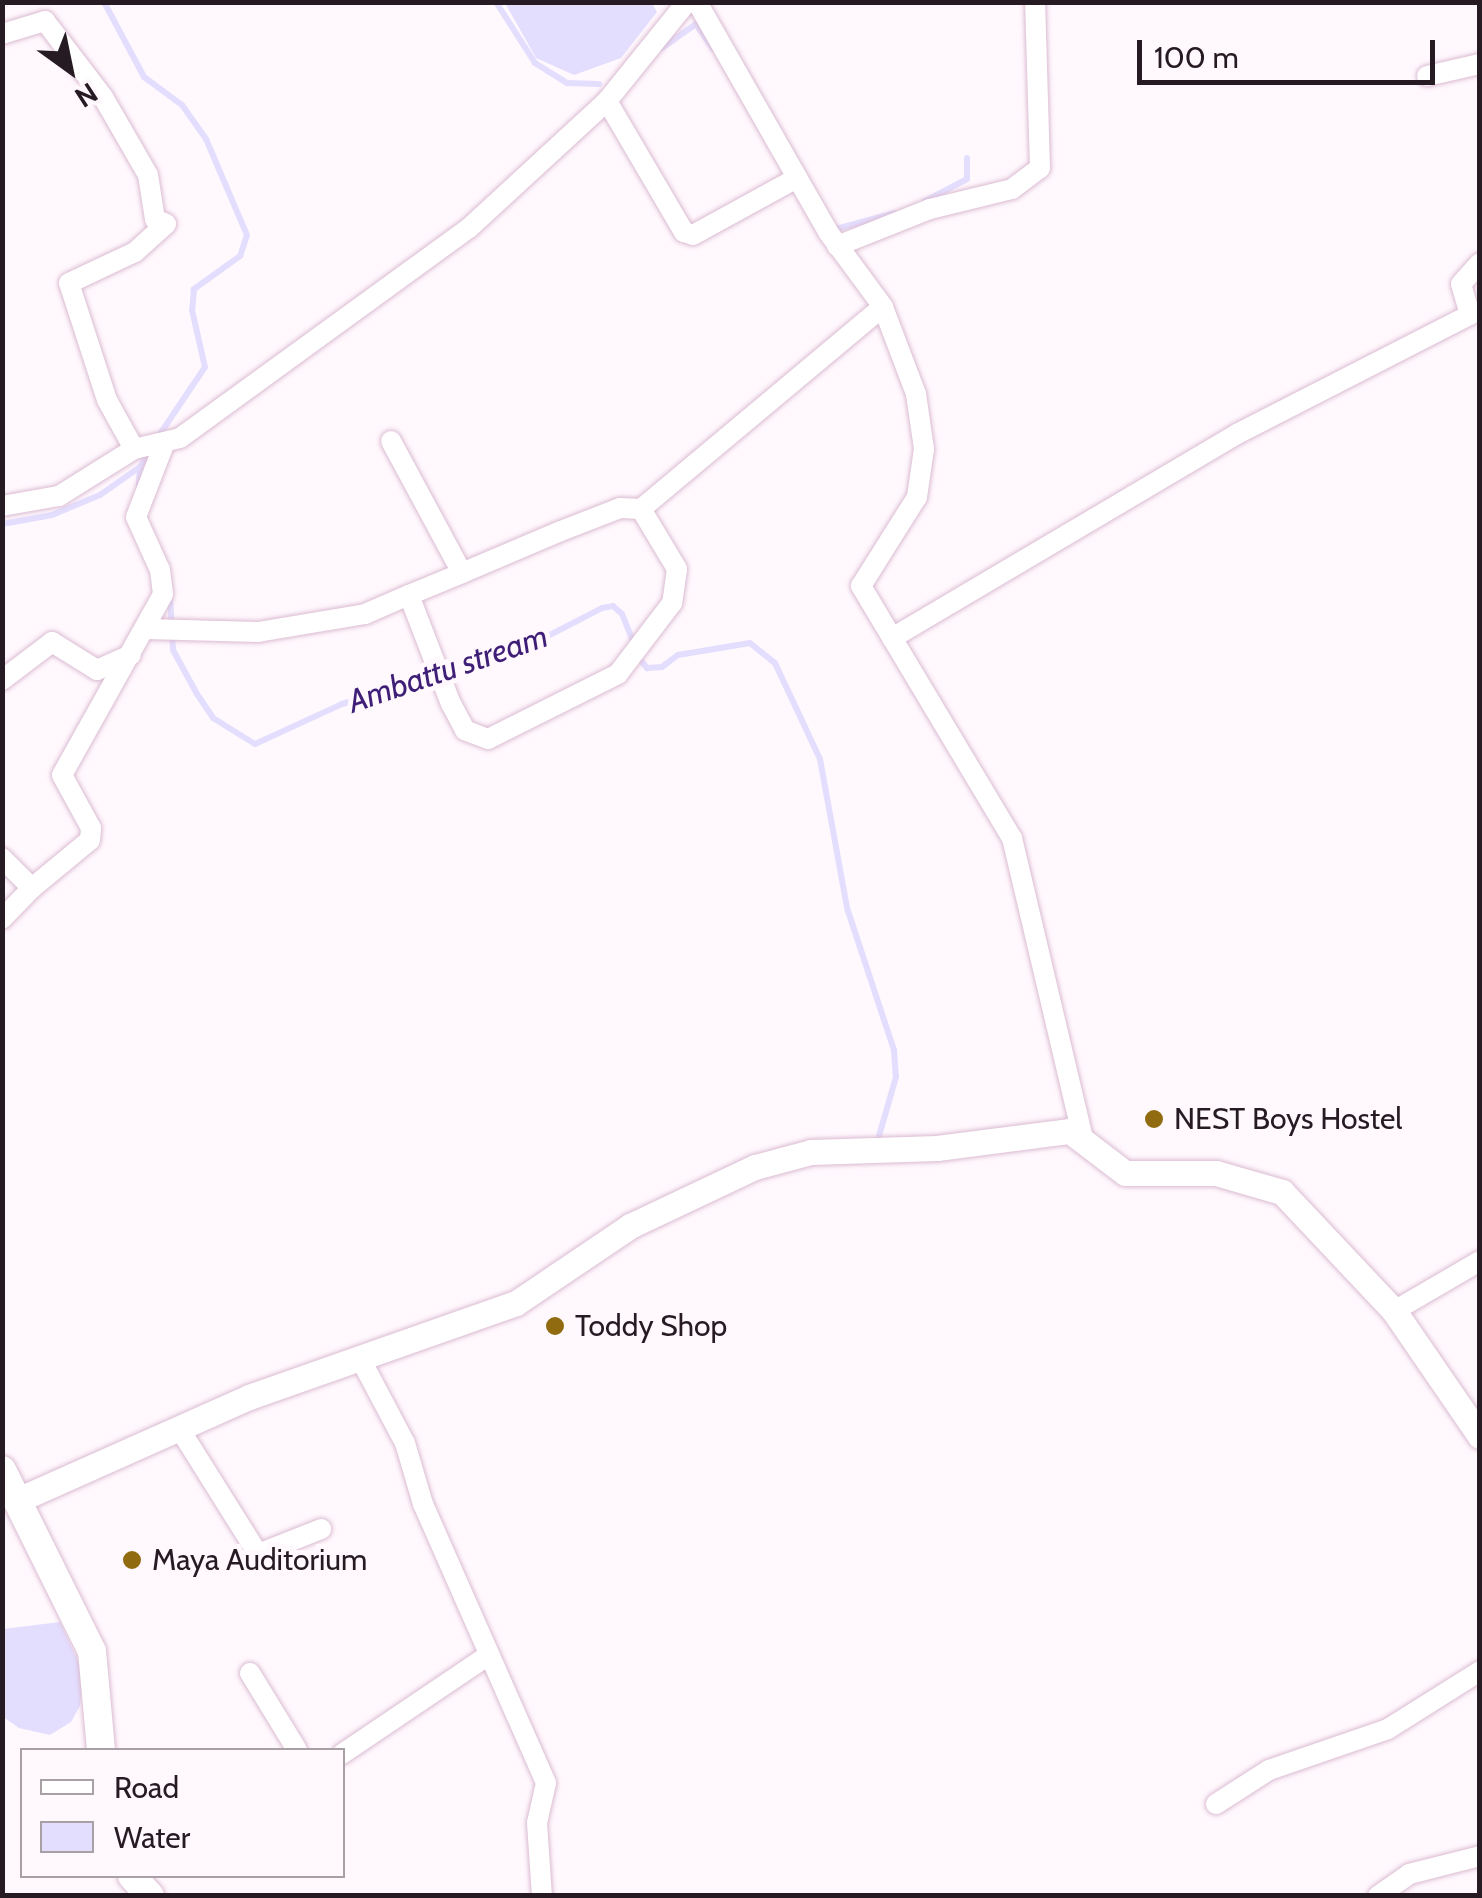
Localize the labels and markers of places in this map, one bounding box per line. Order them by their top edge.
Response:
place label: NEST Boys Hostel [1174,1101,1402,1137]
marker: NEST Boys Hostel [1143,1108,1165,1130]
place label: Toddy Shop [575,1308,727,1344]
marker: Toddy Shop [544,1315,566,1337]
place label: Maya Auditorium [152,1542,367,1578]
marker: Maya Auditorium [121,1549,143,1571]

